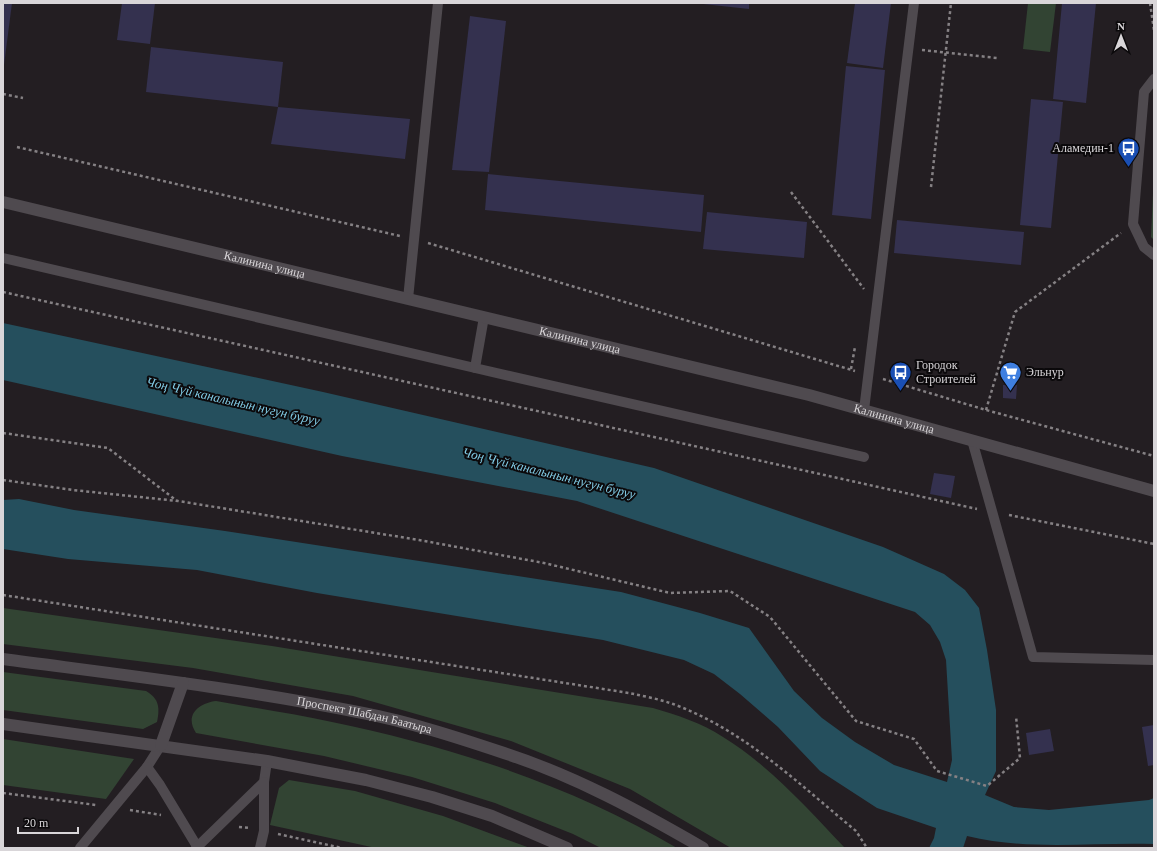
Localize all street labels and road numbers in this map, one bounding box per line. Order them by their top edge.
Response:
street label: Калинина улица [223,248,307,281]
street label: Калинина улица [538,324,622,357]
street label: Калинина улица [852,401,936,437]
street label: Проспект Шабдан Баатыра [296,694,434,737]

